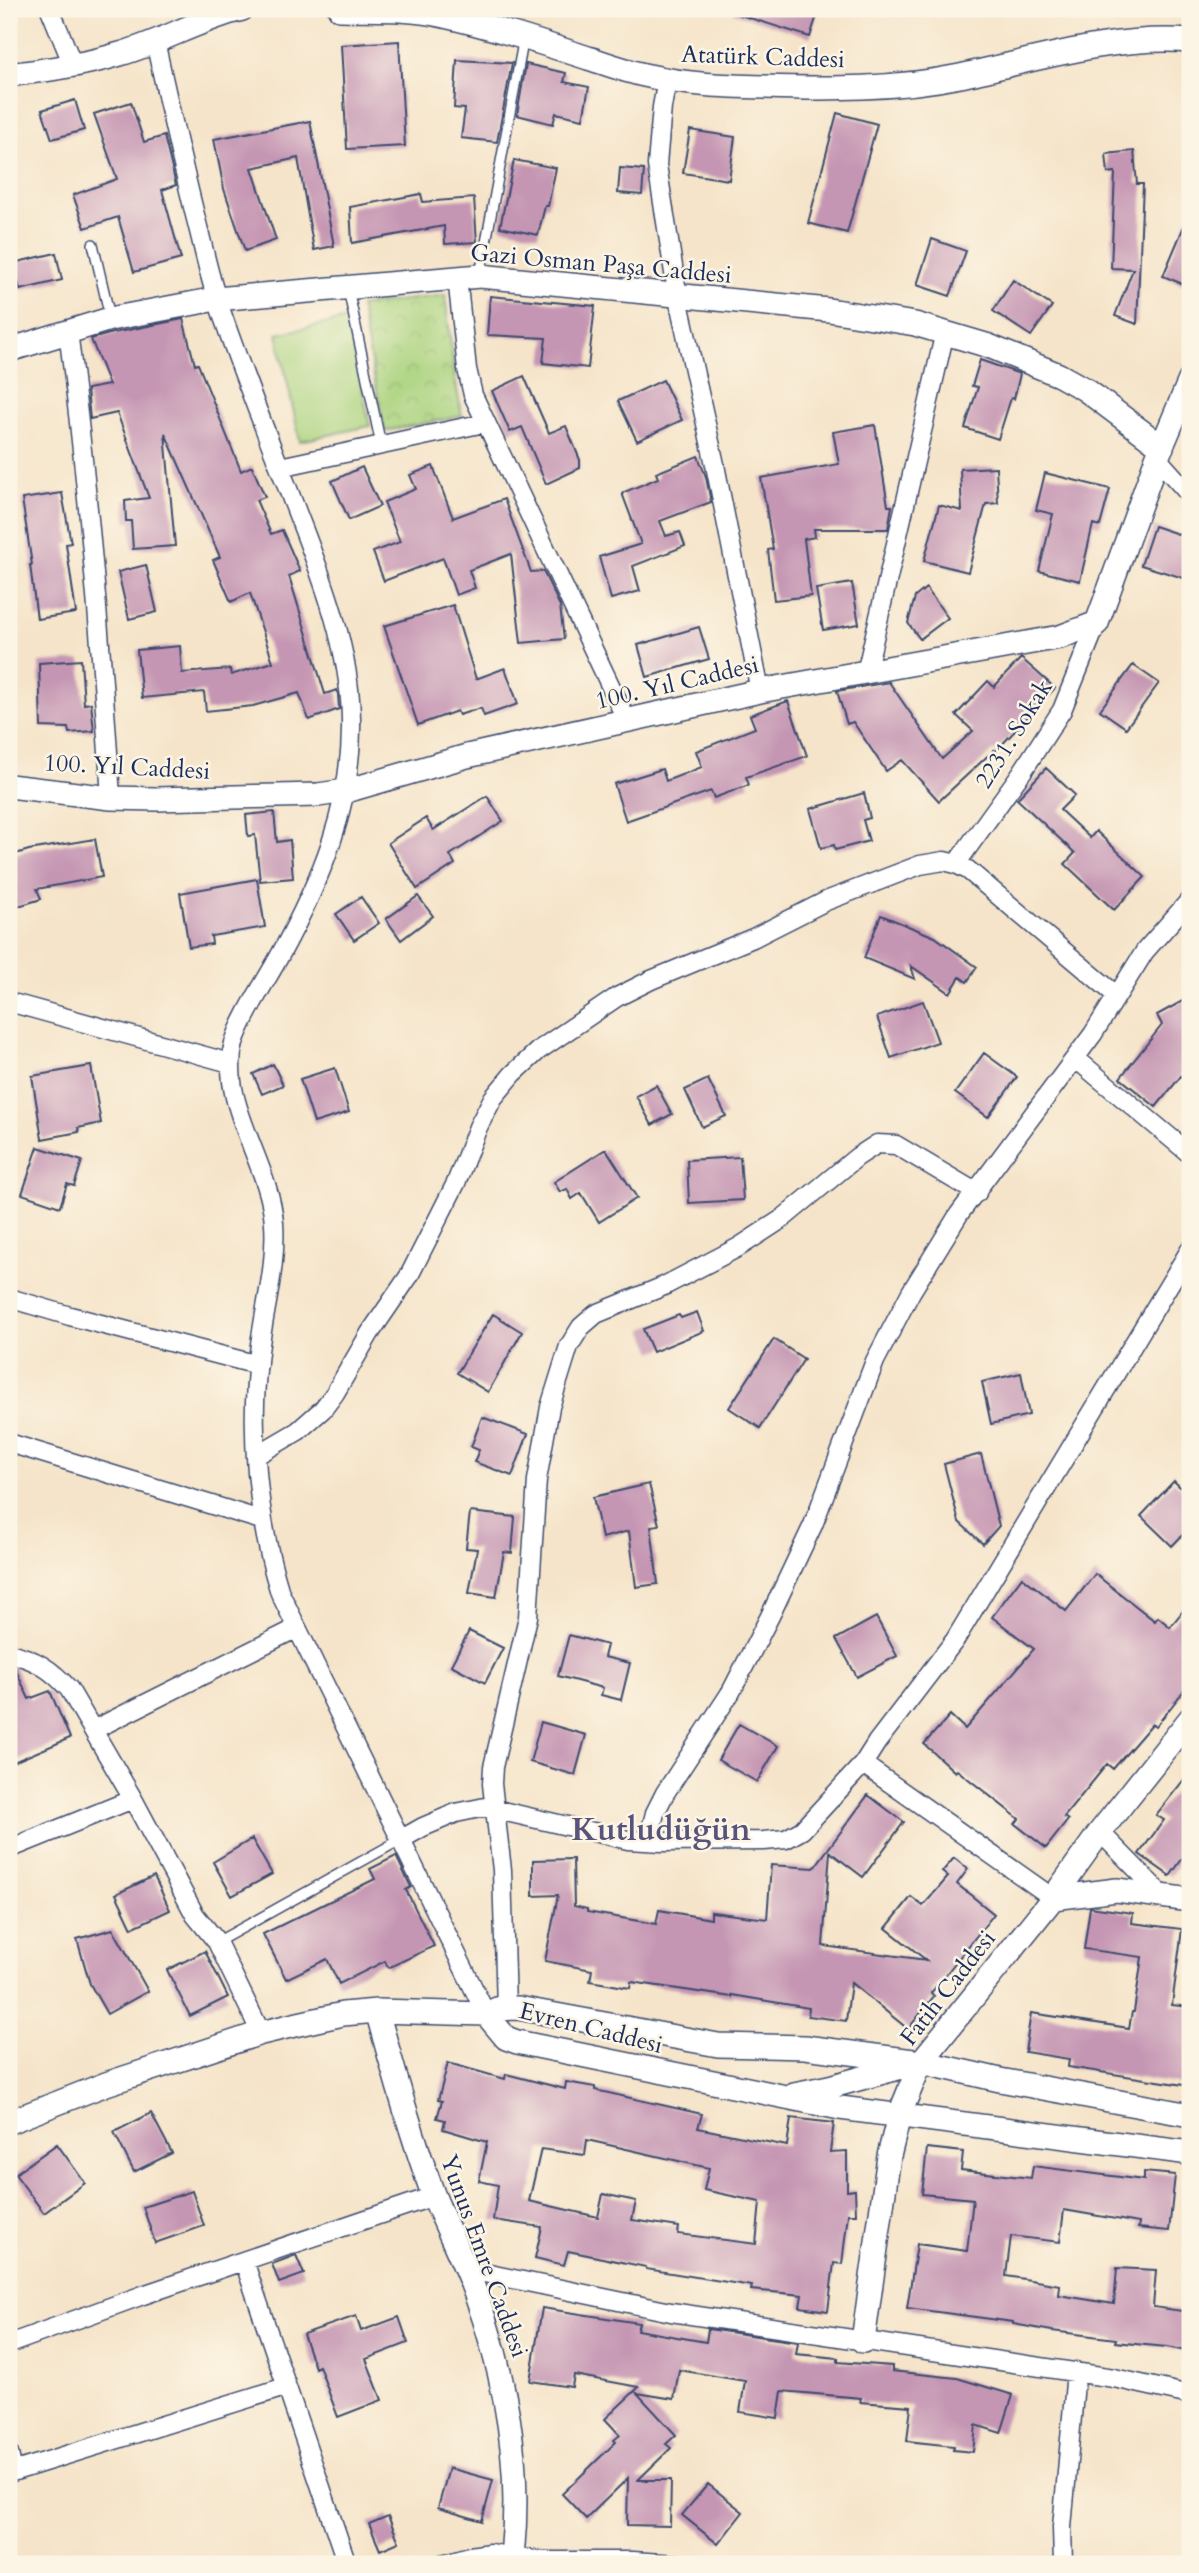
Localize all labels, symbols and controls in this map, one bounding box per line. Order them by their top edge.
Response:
street label: Atatürk Caddesi [681,38,846,76]
street label: Gazi Osman Paşa Caddesi [469,236,733,292]
street label: 100. Yıl Caddesi [592,648,762,718]
street label: 2231. Sokak [967,673,1061,795]
street label: 100. Yıl Caddesi [43,746,211,788]
district label: Kutludüğün [571,1808,751,1852]
street label: Fatih Caddesi [893,1923,1004,2053]
street label: Evren Caddesi [516,1994,666,2062]
street label: Yunus Emre Caddesi [432,2150,536,2362]

